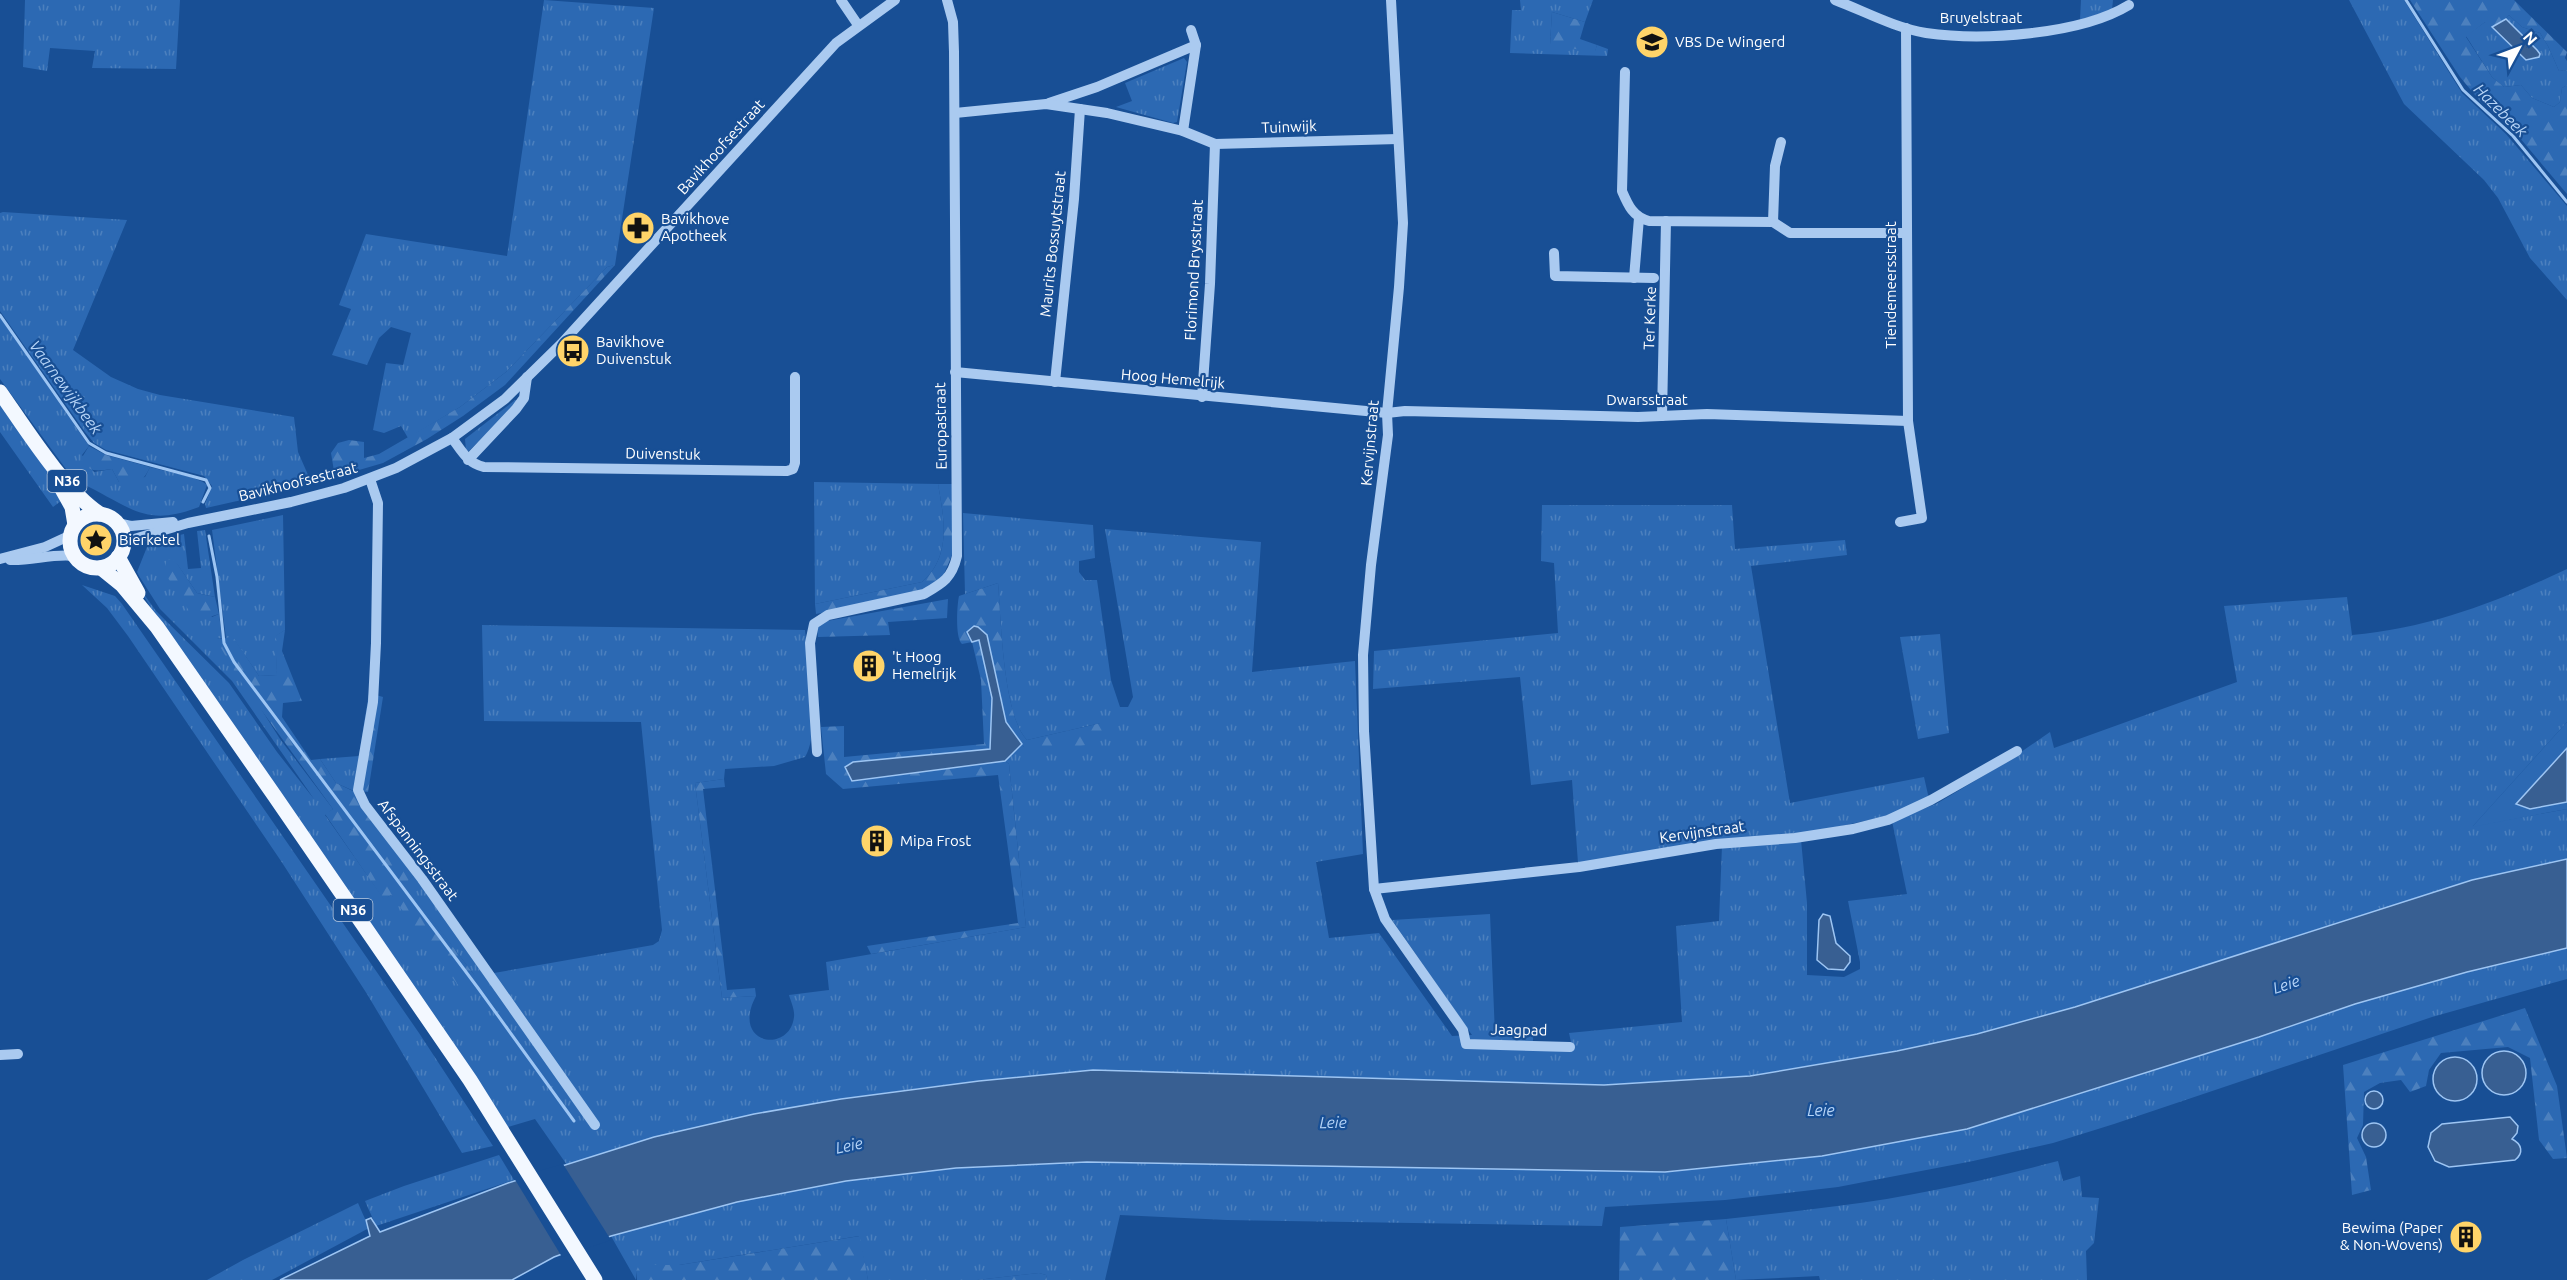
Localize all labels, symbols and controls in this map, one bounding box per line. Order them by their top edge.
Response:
street label: Bruyelstraat [1940,9,2022,26]
north arrow [2489,18,2549,78]
school or university icon: VBS De Wingerd [1634,24,1670,60]
text: N [2520,28,2541,49]
place label: VBS De Wingerd [1675,33,1785,50]
water label: Hazebeek [2471,80,2532,141]
street label: Bavikhoofsestraat [674,96,768,198]
street label: Tuinwijk [1261,117,1317,136]
street label: Maurits Bossuytstraat [1036,170,1069,318]
street label: Florimond Brysstraat [1181,199,1206,341]
pharmacy icon: Bavikhove Apotheek [620,210,656,246]
place label: Bavikhove Apotheek [661,210,730,244]
street label: Tiendemeersstraat [1882,221,1899,349]
street label: Ter Kerke [1640,286,1659,350]
bus stop icon: Bavikhove Duivenstuk [555,333,591,369]
place label: Bavikhove Duivenstuk [596,333,672,367]
water label: Vaarnewijkbeek [26,337,106,438]
street label: Hoog Hemelrijk [1120,365,1226,392]
street label: Europastraat [931,382,950,470]
street label: Dwarsstraat [1606,391,1688,408]
street label: Kervijnstraat [1357,399,1382,486]
street label: Duivenstuk [625,444,701,463]
street label: Bavikhoofsestraat [237,459,359,504]
road number: N36 [48,470,86,492]
place icon: Bierketel [78,522,114,558]
place label: Bierketel [119,531,180,548]
building icon: 't Hoog Hemelrijk [851,648,887,684]
place label: 't Hoog Hemelrijk [892,648,957,682]
street label: Afspanningsstraat [375,796,462,904]
street label: Kervijnstraat [1658,817,1746,846]
building icon: Mipa Frost [859,823,895,859]
place label: Mipa Frost [900,832,971,849]
road number: N36 [334,899,372,921]
water label: Leie [2270,971,2302,997]
street label: Jaagpad [1491,1021,1547,1038]
water label: Leie [1807,1101,1835,1119]
water label: Leie [1319,1113,1347,1131]
water label: Leie [834,1133,864,1157]
place label: Bewima (Paper & Non-Wovens) [2340,1219,2443,1253]
building icon: Bewima (Paper & Non-Wovens) [2448,1219,2484,1255]

